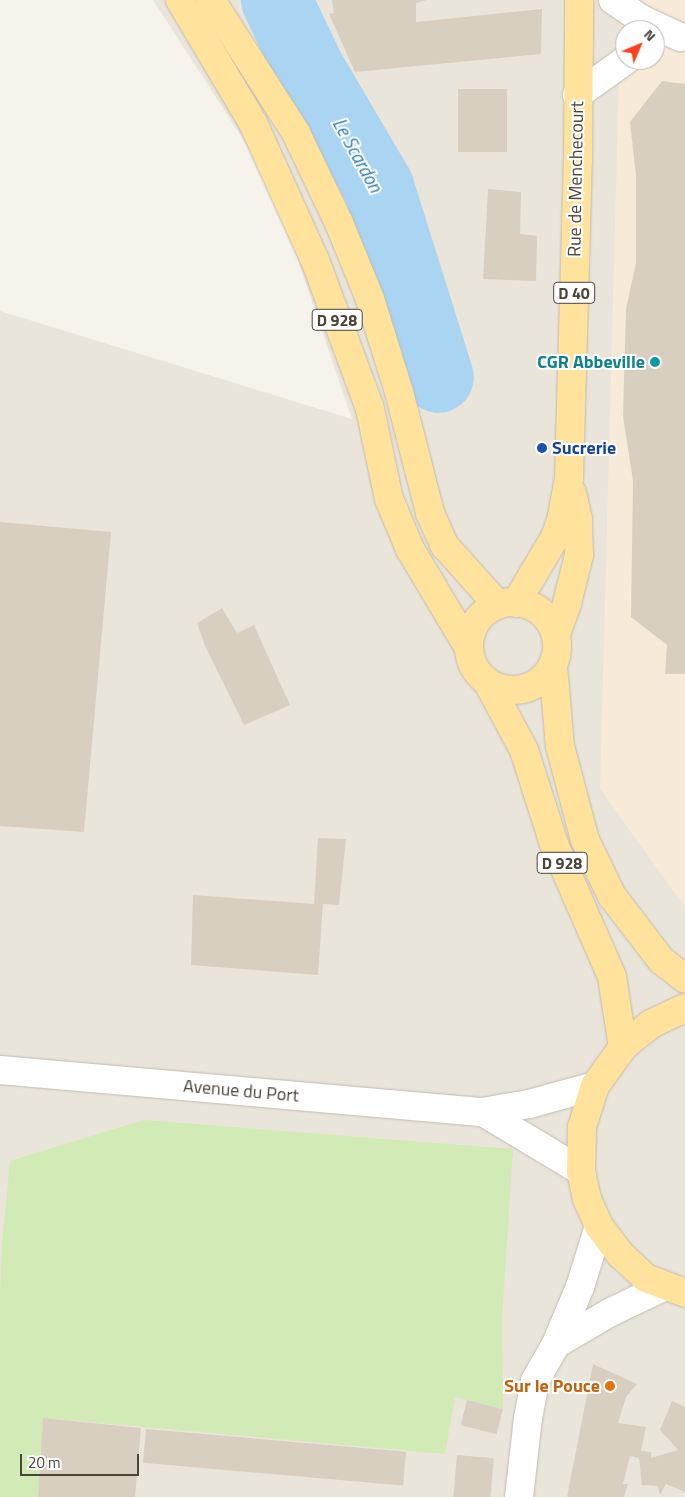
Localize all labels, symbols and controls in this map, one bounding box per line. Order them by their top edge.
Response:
north arrow [615,20,665,70]
text: N [639,24,661,46]
street label: Rue de Menchecourt [564,101,588,257]
water label: Le Scardon [328,114,388,196]
road number: D 40 [553,280,595,306]
road number: D 928 [311,306,363,334]
place label: CGR Abbeville [537,351,645,373]
marker: CGR Abbeville [649,356,661,368]
place label: Sucrerie [552,437,616,459]
marker: Sucrerie [536,442,548,454]
road number: D 928 [536,850,588,876]
street label: Avenue du Port [182,1075,300,1107]
place label: Sur le Pouce [504,1375,600,1397]
marker: Sur le Pouce [604,1380,616,1392]
scale bar [22,1444,141,1476]
text: 20 m [28,1451,61,1474]

